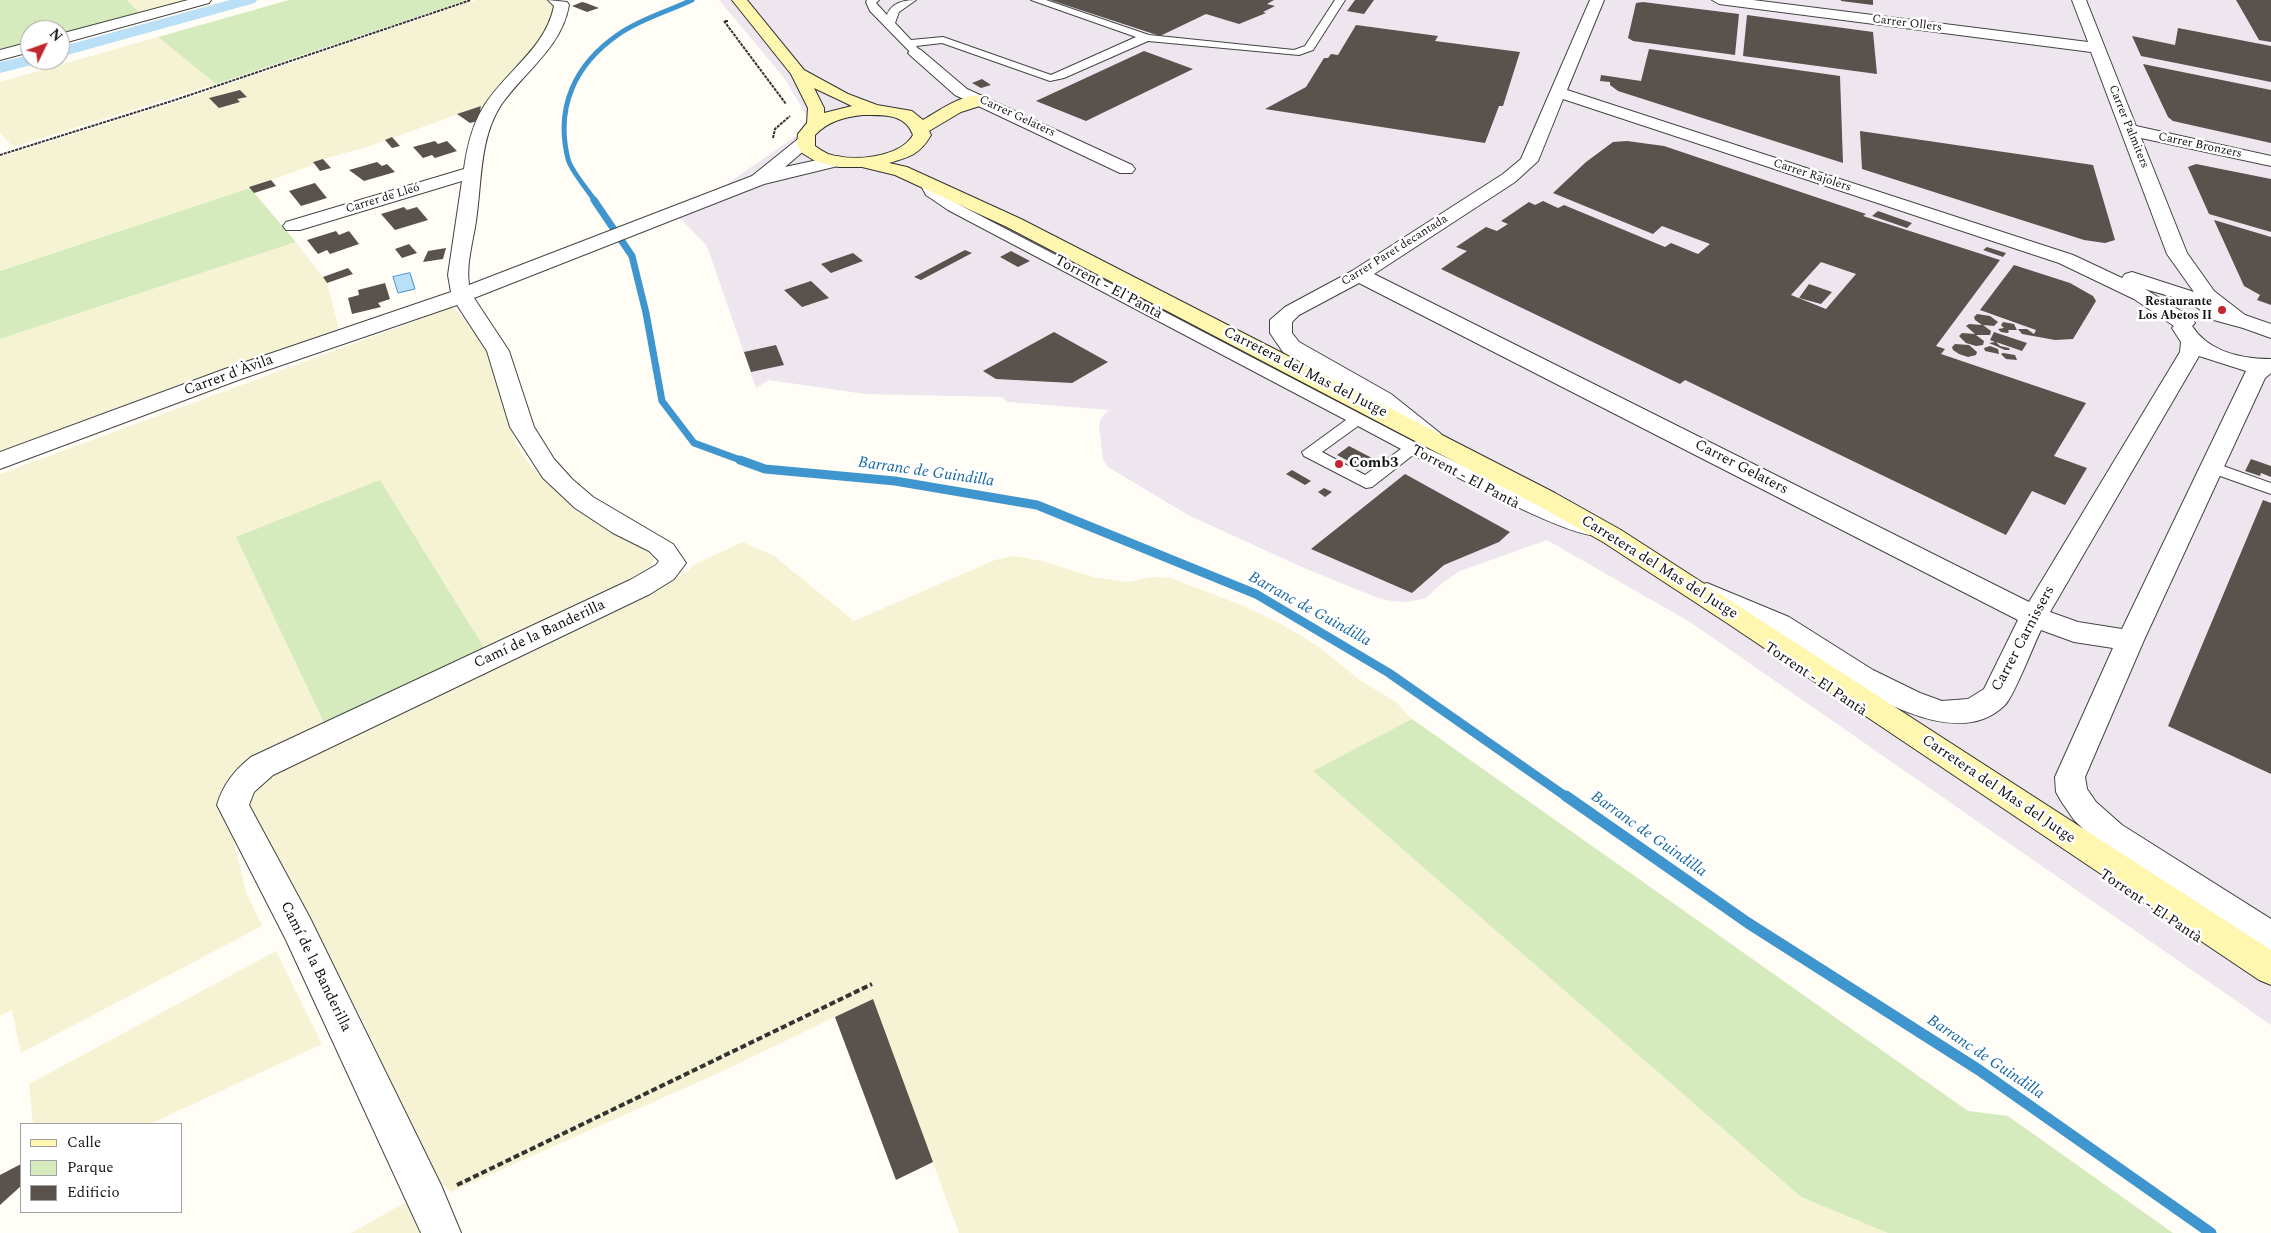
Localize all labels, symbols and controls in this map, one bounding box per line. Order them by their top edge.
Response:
street label: Carrer Ollers [1871,13,1943,35]
north arrow [20,20,70,70]
text: N [44,24,67,47]
street label: Carrer Palmiters [2105,83,2151,171]
street label: Carrer Gelaters [977,93,1057,141]
street label: Carrer Bronzers [2157,130,2243,162]
street label: Carrer Rajolers [1771,157,1853,195]
street label: Carrer de Lleó [344,181,422,217]
street label: Carrer Paret decantada [1339,212,1451,290]
street label: Torrent - El Pantà [1051,252,1165,324]
place label: Restaurante Los Abetos II [2138,296,2212,324]
marker: Restaurante Los Abetos II [2216,304,2228,316]
street label: Carretera del Mas del Jutge [1220,324,1390,422]
street label: Carrer d'Àvila [182,352,276,400]
street label: Carrer Gelaters [1691,437,1791,499]
street label: Torrent - El Pantà [1408,442,1522,514]
water label: Barranc de Guindilla [857,454,995,492]
place label: Comb3 [1349,455,1398,473]
marker: Comb3 [1333,458,1345,470]
street label: Carretera del Mas del Jutge [1577,512,1741,624]
water label: Barranc de Guindilla [1244,568,1374,652]
street label: Carrer Carnissers [1989,583,2059,695]
street label: Camí de la Banderilla [471,597,609,673]
street label: Torrent - El Pantà [1760,639,1870,721]
street label: Carretera del Mas del Jutge [1918,732,2078,848]
water label: Barranc de Guindilla [1586,788,1710,882]
street label: Torrent - El Pantà [2095,866,2205,948]
street label: Camí de la Banderilla [276,899,354,1035]
water label: Barranc de Guindilla [1923,1012,2047,1104]
legend [20,1123,182,1213]
text: Calle [67,1131,101,1154]
text: Parque [67,1156,114,1179]
text: Edificio [67,1181,120,1204]

